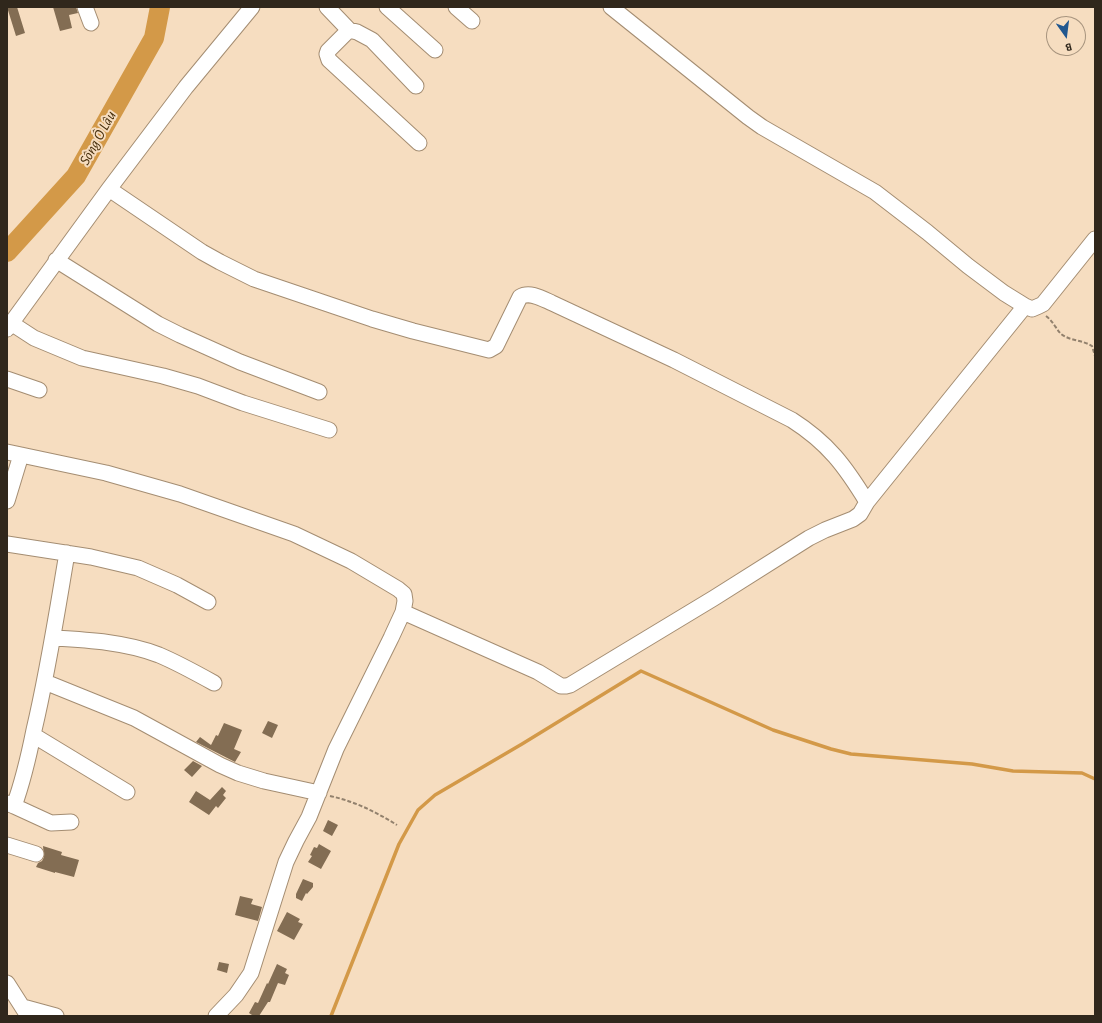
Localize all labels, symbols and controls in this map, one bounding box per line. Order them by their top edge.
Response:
north arrow [1046,16,1086,56]
text: B [1064,41,1073,53]
water label: Sông Ô Lâu [76,108,120,168]

